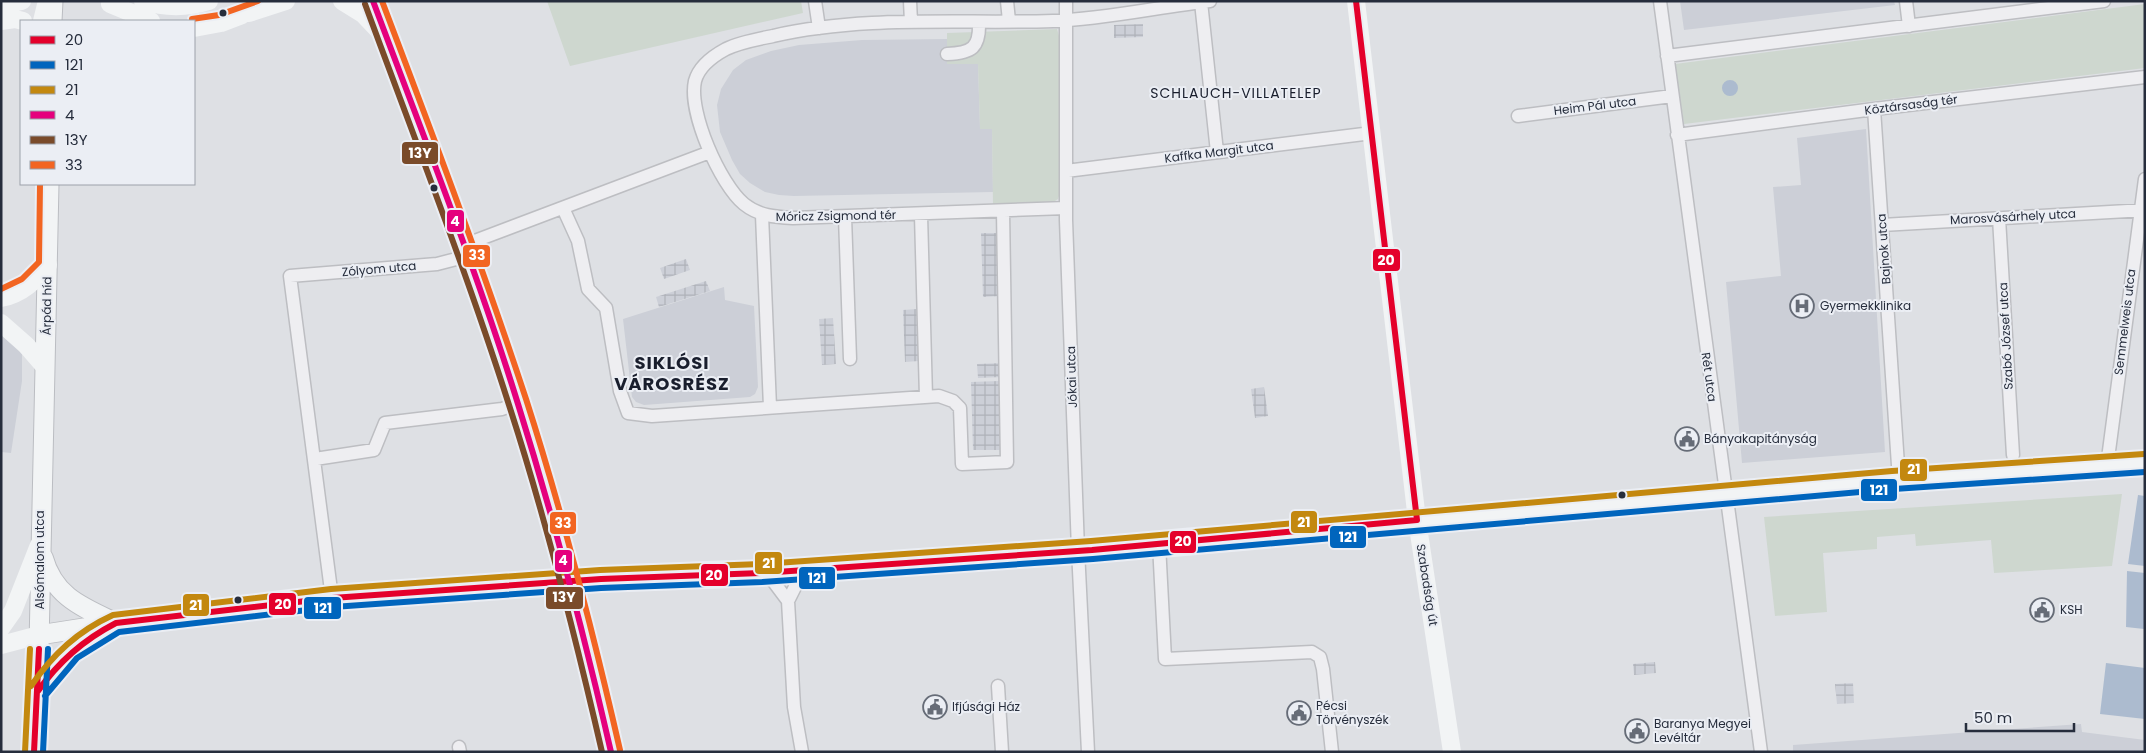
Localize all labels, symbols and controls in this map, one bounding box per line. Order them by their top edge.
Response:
unlabelled marker [218,8,228,18]
legend [20,20,195,185]
text: 20 [65,29,83,50]
text: 121 [65,54,83,75]
text: 21 [65,79,78,100]
district label: SCHLAUCH-VILLATELEP [1150,83,1322,103]
street label: Köztársaság tér [1863,90,1959,119]
street label: Heim Pál utca [1553,92,1637,119]
text: 4 [65,104,74,125]
text: 13Y [65,129,88,150]
street label: Kaffka Margit utca [1163,136,1274,167]
line badge: 13Y [401,141,439,165]
text: 13Y [408,143,432,163]
text: 33 [65,154,83,175]
unlabelled marker [429,183,439,193]
street label: Marosvásárhely utca [1950,205,2076,228]
street label: Móricz Zsigmond tér [776,206,897,225]
line badge: 4 [446,209,465,233]
text: 4 [450,211,460,231]
street label: Bajnok utca [1873,213,1894,285]
line badge: 33 [462,244,491,268]
text: 33 [469,245,485,265]
line badge: 20 [1372,248,1401,272]
text: 20 [1377,250,1395,270]
street label: Zólyom utca [341,257,417,280]
street label: Semmelweis utca [2110,268,2139,376]
street label: Árpád híd [37,276,56,336]
street label: Szabó József utca [1994,282,2017,390]
hospital icon: Gyermekklinika [1789,293,1815,319]
place label: Gyermekklinika [1820,297,1911,314]
street label: Jókai utca [1062,346,1081,408]
district label: SIKLÓSI VÁROSRÉSZ [614,350,730,396]
street label: Rét utca [1698,351,1721,403]
public building icon: Bányakapitányság [1674,426,1700,452]
place label: Bányakapitányság [1704,430,1817,447]
line badge: 21 [1899,458,1928,482]
text: 21 [1907,459,1921,479]
line badge: 121 [1860,478,1898,502]
text: 121 [1870,480,1888,500]
unlabelled marker [1617,490,1627,500]
street label: Alsómalom utca [31,510,48,610]
line badge: 21 [1290,510,1318,534]
line badge: 33 [549,511,577,535]
text: 21 [1297,512,1311,532]
text: 33 [555,513,571,533]
line badge: 121 [1329,525,1367,549]
text: 121 [1339,527,1357,547]
line badge: 20 [1169,530,1197,554]
text: 20 [1174,531,1192,551]
street label: Szabadság út [1413,543,1442,627]
line badge: 4 [554,549,573,573]
text: 4 [558,550,568,570]
line badge: 21 [754,551,783,575]
text: 21 [762,553,776,573]
line badge: 20 [700,563,729,587]
text: 20 [705,565,723,585]
line badge: 121 [798,566,836,590]
text: 121 [808,568,826,588]
line badge: 13Y [545,586,584,610]
text: 13Y [552,587,576,607]
line badge: 20 [268,592,297,616]
line badge: 21 [182,593,210,617]
text: 20 [274,594,292,614]
text: 21 [189,595,203,615]
unlabelled marker [233,595,243,605]
line badge: 121 [303,596,342,620]
public building icon: KSH [2029,597,2055,623]
text: 121 [314,598,332,618]
place label: KSH [2060,601,2083,618]
public building icon: Ifjúsági Ház [922,694,948,720]
place label: Pécsi Törvényszék [1316,697,1389,728]
place label: Ifjúsági Ház [952,698,1020,715]
public building icon: Pécsi Törvényszék [1286,700,1312,726]
scale bar [1966,700,2074,732]
text: 50 m [1974,707,2012,728]
place label: Baranya Megyei Levéltár [1654,715,1751,746]
public building icon: Baranya Megyei Levéltár [1624,718,1650,744]

